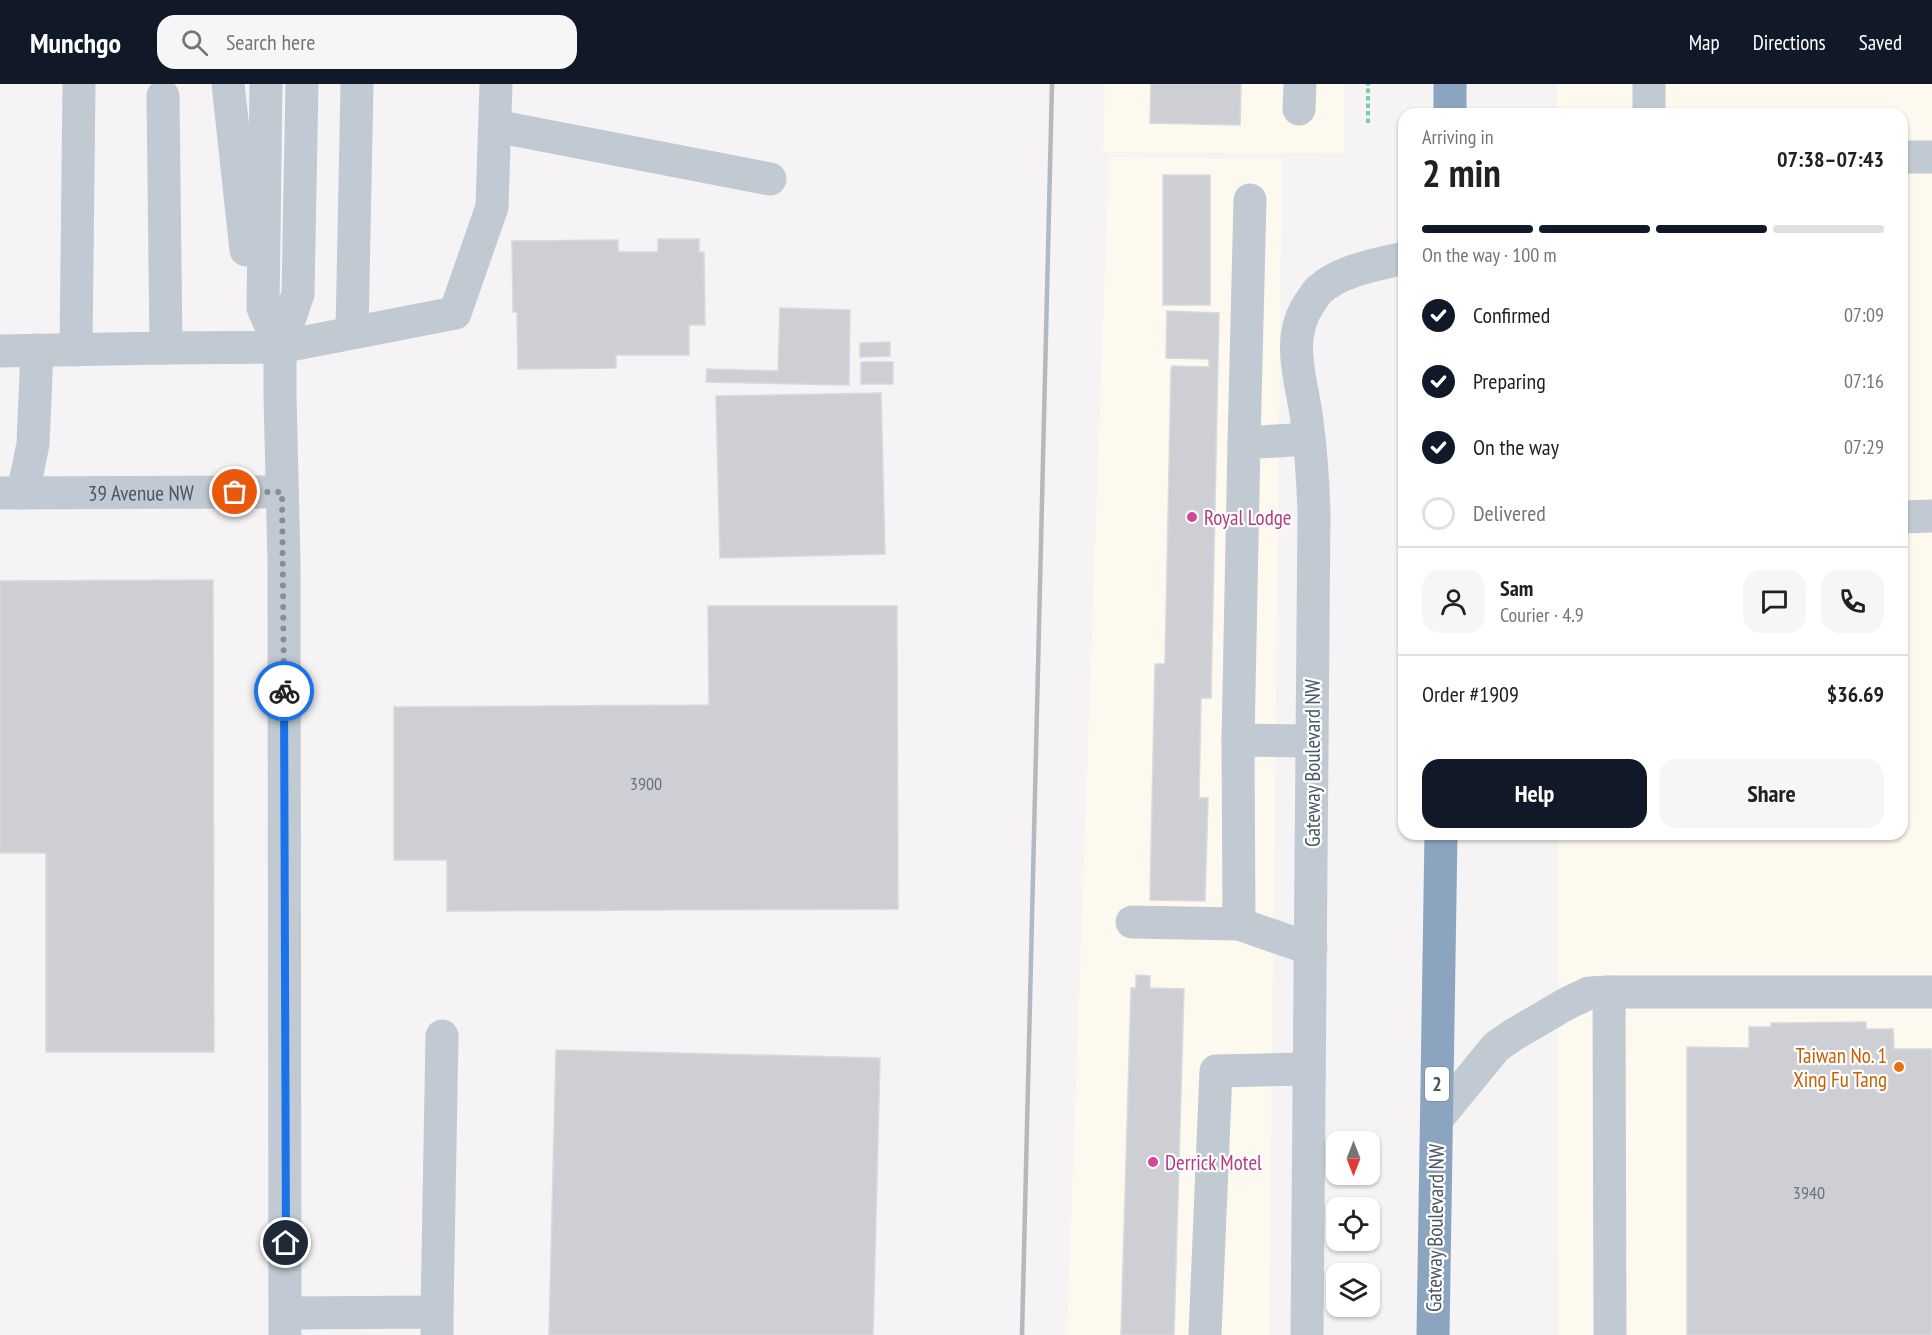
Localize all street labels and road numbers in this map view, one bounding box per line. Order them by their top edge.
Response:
street label: 39 Avenue NW [88,479,194,506]
street label: Gateway Boulevard NW [1299,679,1326,847]
road number: 2 [1425,1067,1449,1101]
street label: Gateway Boulevard NW [1420,1144,1450,1312]

